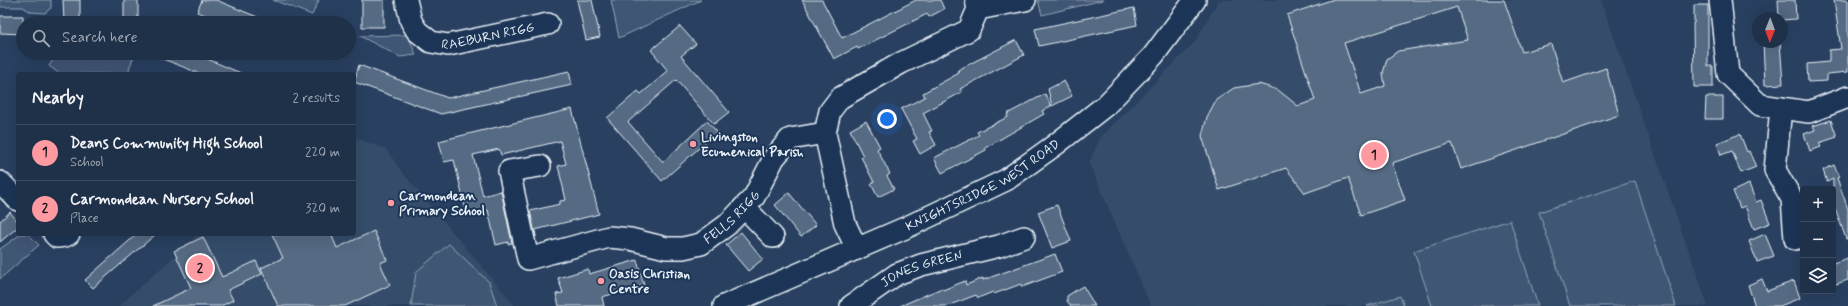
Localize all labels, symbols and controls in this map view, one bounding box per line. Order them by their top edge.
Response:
north arrow [1752,12,1788,48]
search box [16,16,356,60]
street label: RAEBURN RIGG [440,19,536,54]
icon: search [30,27,52,49]
text: Search here [62,28,138,48]
text: Nearby [32,87,84,109]
text: 2 results [293,90,340,107]
your location [877,109,897,129]
place label: Livingston Ecumenical Parish [701,129,804,161]
text: Deans Community High School [70,134,263,154]
street label: KNIGHTSRIDGE WEST ROAD [903,136,1063,235]
marker: Livingston Ecumenical Parish [688,139,698,149]
pin: 1 [1361,140,1387,170]
text: 1 [42,144,48,161]
text: 220 m [305,144,340,161]
text: School [70,154,104,171]
map controls [1800,186,1836,294]
button: + [1800,186,1836,222]
place label: Carmondean Primary School [399,188,485,220]
street label: FELLS RIGG [700,188,764,248]
text: Carmondean Nursery School [70,190,254,210]
marker: Carmondean Primary School [386,198,396,208]
text: 2 [42,200,48,217]
text: 320 m [306,200,340,217]
text: Place [70,210,99,227]
button: − [1800,222,1836,258]
street label: JONES GREEN [877,247,965,291]
pin: 2 [187,253,213,283]
button: layers [1800,258,1836,294]
place label: Oasis Christian Centre [609,266,691,298]
marker: Oasis Christian Centre [596,276,606,286]

